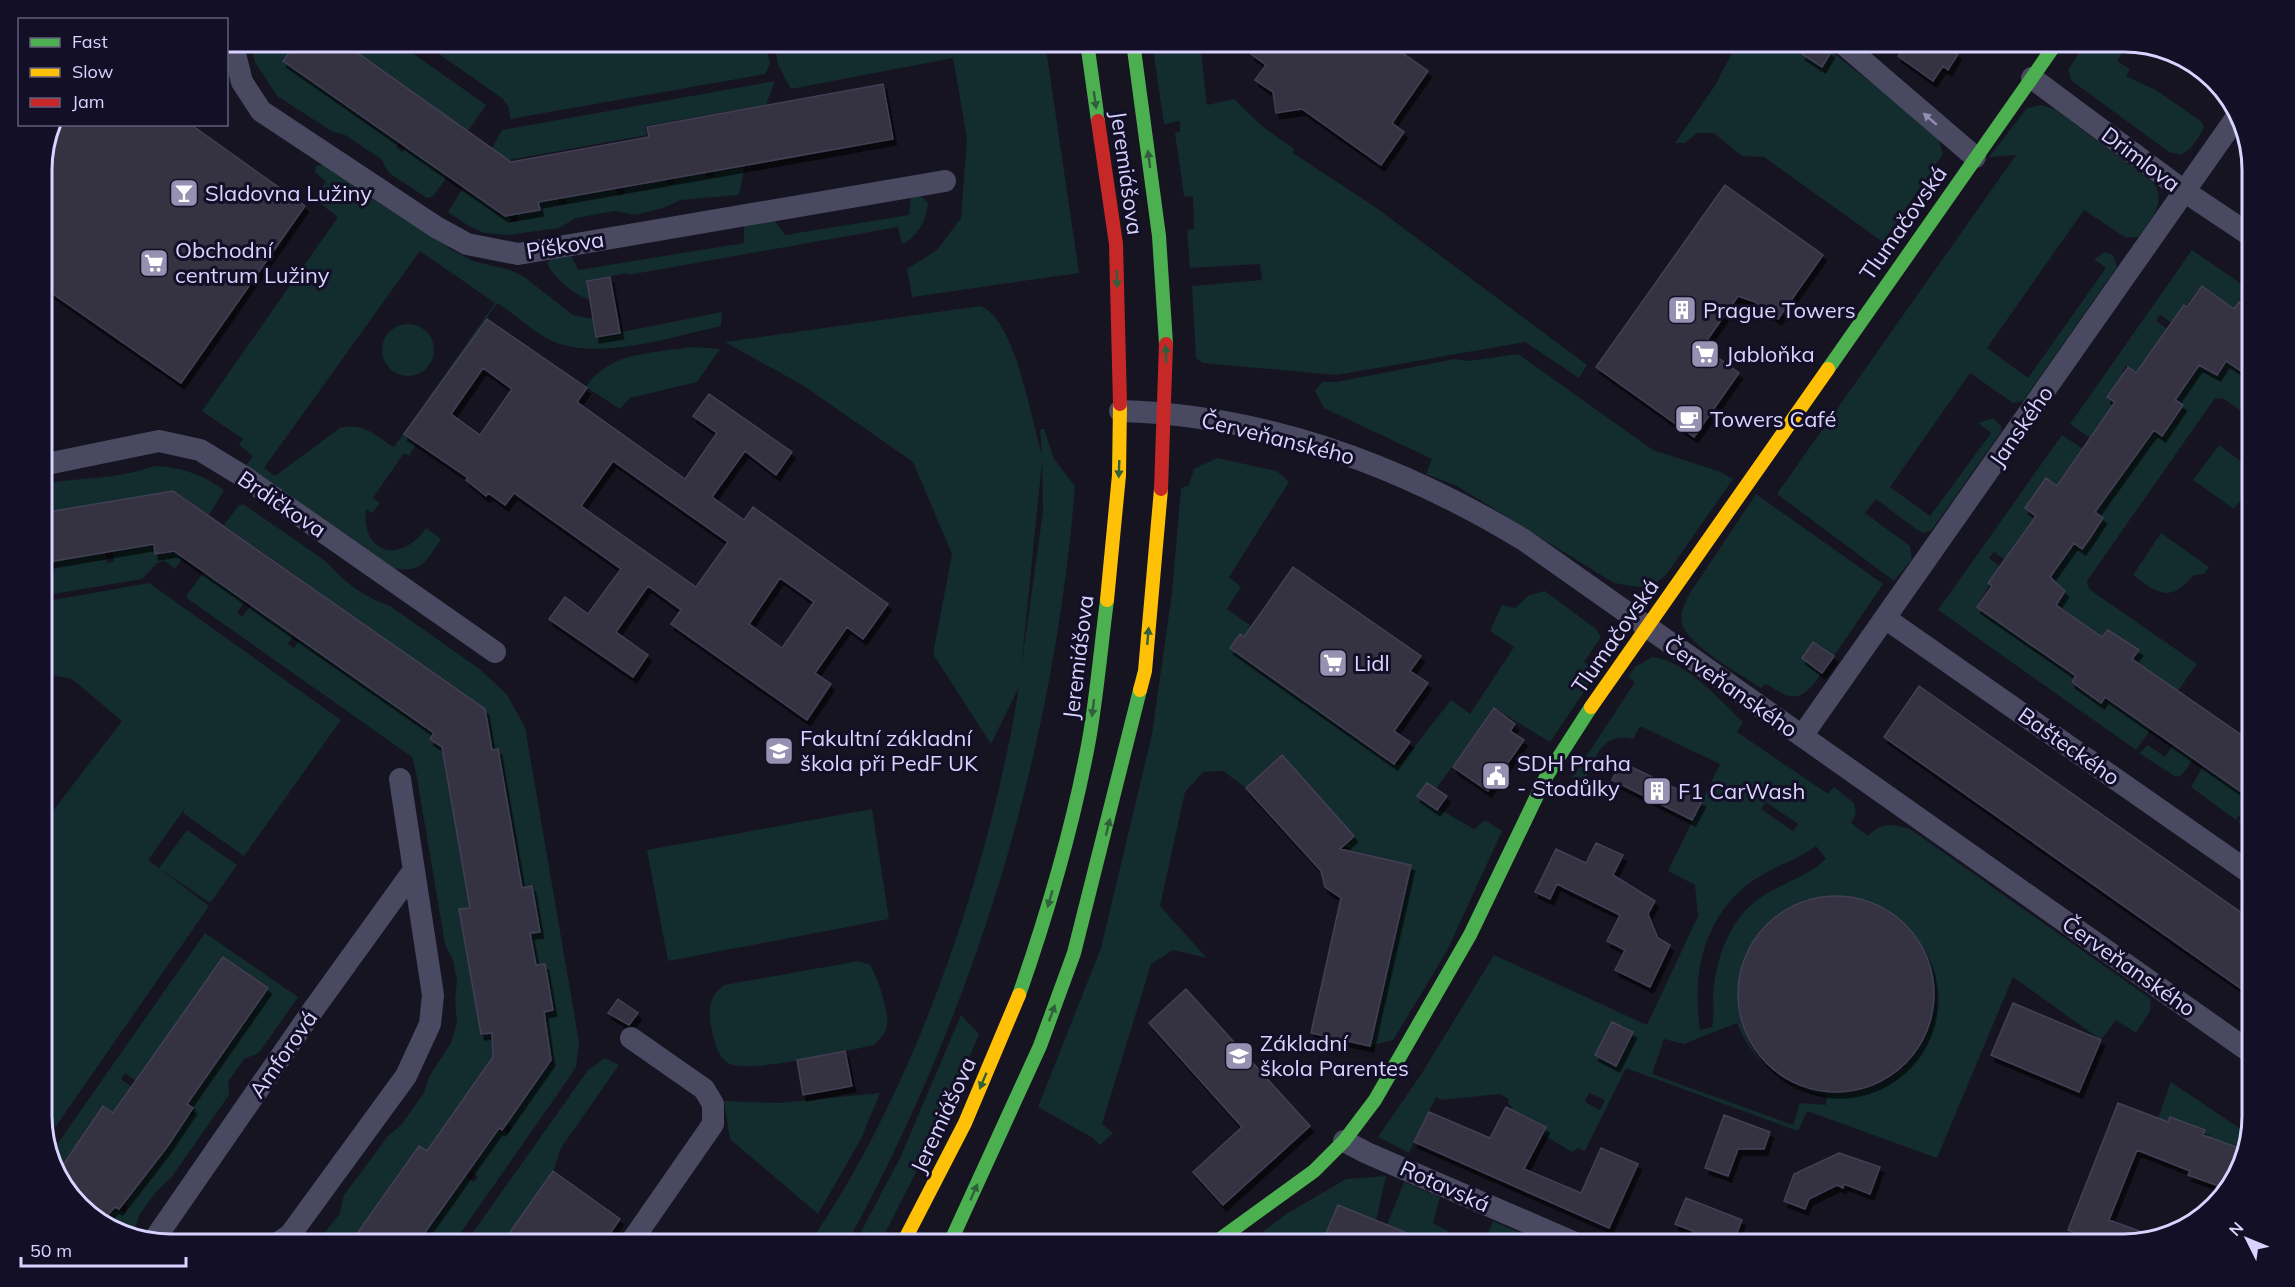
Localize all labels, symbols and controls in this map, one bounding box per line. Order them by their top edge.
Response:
legend [18,18,228,126]
text: Fast [72,30,108,53]
text: Slow [72,60,114,83]
text: Jam [72,90,105,113]
one-way arrow [1091,90,1100,109]
street label: Jeremiášova [1104,109,1150,237]
one-way arrow [1923,113,1938,126]
street label: Drimlova [2096,120,2186,198]
one-way arrow [1145,150,1154,169]
street label: Tlumačovská [1853,160,1953,286]
bar icon: Sladovna Lužiny [168,177,200,209]
place label: Sladovna Lužiny [205,179,372,207]
street label: Píškova [524,225,606,265]
place label: Obchodní centrum Lužiny [175,236,330,289]
supermarket icon: Obchodní centrum Lužiny [138,247,170,279]
one-way arrow [1112,269,1122,288]
building icon: Prague Towers [1666,294,1698,326]
place label: Prague Towers [1703,296,1856,324]
supermarket icon: Jabloňka [1689,338,1721,370]
place label: Jabloňka [1726,340,1815,368]
one-way arrow [1162,344,1171,363]
street label: Janského [1983,380,2059,472]
cafe icon: Towers Café [1673,403,1705,435]
street label: Červeňanského [1199,405,1357,471]
place label: Towers Café [1710,405,1836,433]
one-way arrow [1114,460,1124,479]
street label: Brdičkova [233,464,331,544]
street label: Tlumačovská [1565,573,1665,699]
street label: Jeremiášova [1057,593,1099,721]
one-way arrow [1143,627,1153,646]
street label: Červeňanského [1659,631,1803,743]
supermarket icon: Lidl [1317,647,1349,679]
place label: Lidl [1354,649,1390,677]
one-way arrow [1088,699,1097,718]
street label: Bašteckého [2013,701,2125,791]
place label: Fakultní základní škola při PedF UK [800,724,979,777]
school or university icon: Fakultní základní škola při PedF UK [763,735,795,767]
place label: SDH Praha - Stodůlky [1517,749,1631,802]
public building icon: SDH Praha - Stodůlky [1480,760,1512,792]
building icon: F1 CarWash [1641,775,1673,807]
place label: F1 CarWash [1678,777,1805,805]
one-way arrow [1103,817,1113,836]
one-way arrow [1045,889,1055,908]
street label: Červeňanského [2057,910,2201,1022]
one-way arrow [1047,1004,1057,1022]
street label: Amforová [243,1005,323,1103]
place label: Základní škola Parentes [1260,1029,1409,1082]
school or university icon: Základní škola Parentes [1223,1040,1255,1072]
street label: Jeremiášova [904,1053,982,1177]
one-way arrow [977,1072,987,1090]
street label: Rotavská [1396,1154,1494,1218]
one-way arrow [969,1183,979,1201]
north arrow [2217,1209,2277,1269]
text: N [2225,1218,2247,1240]
scale bar [21,1230,186,1268]
text: 50 m [30,1239,72,1262]

